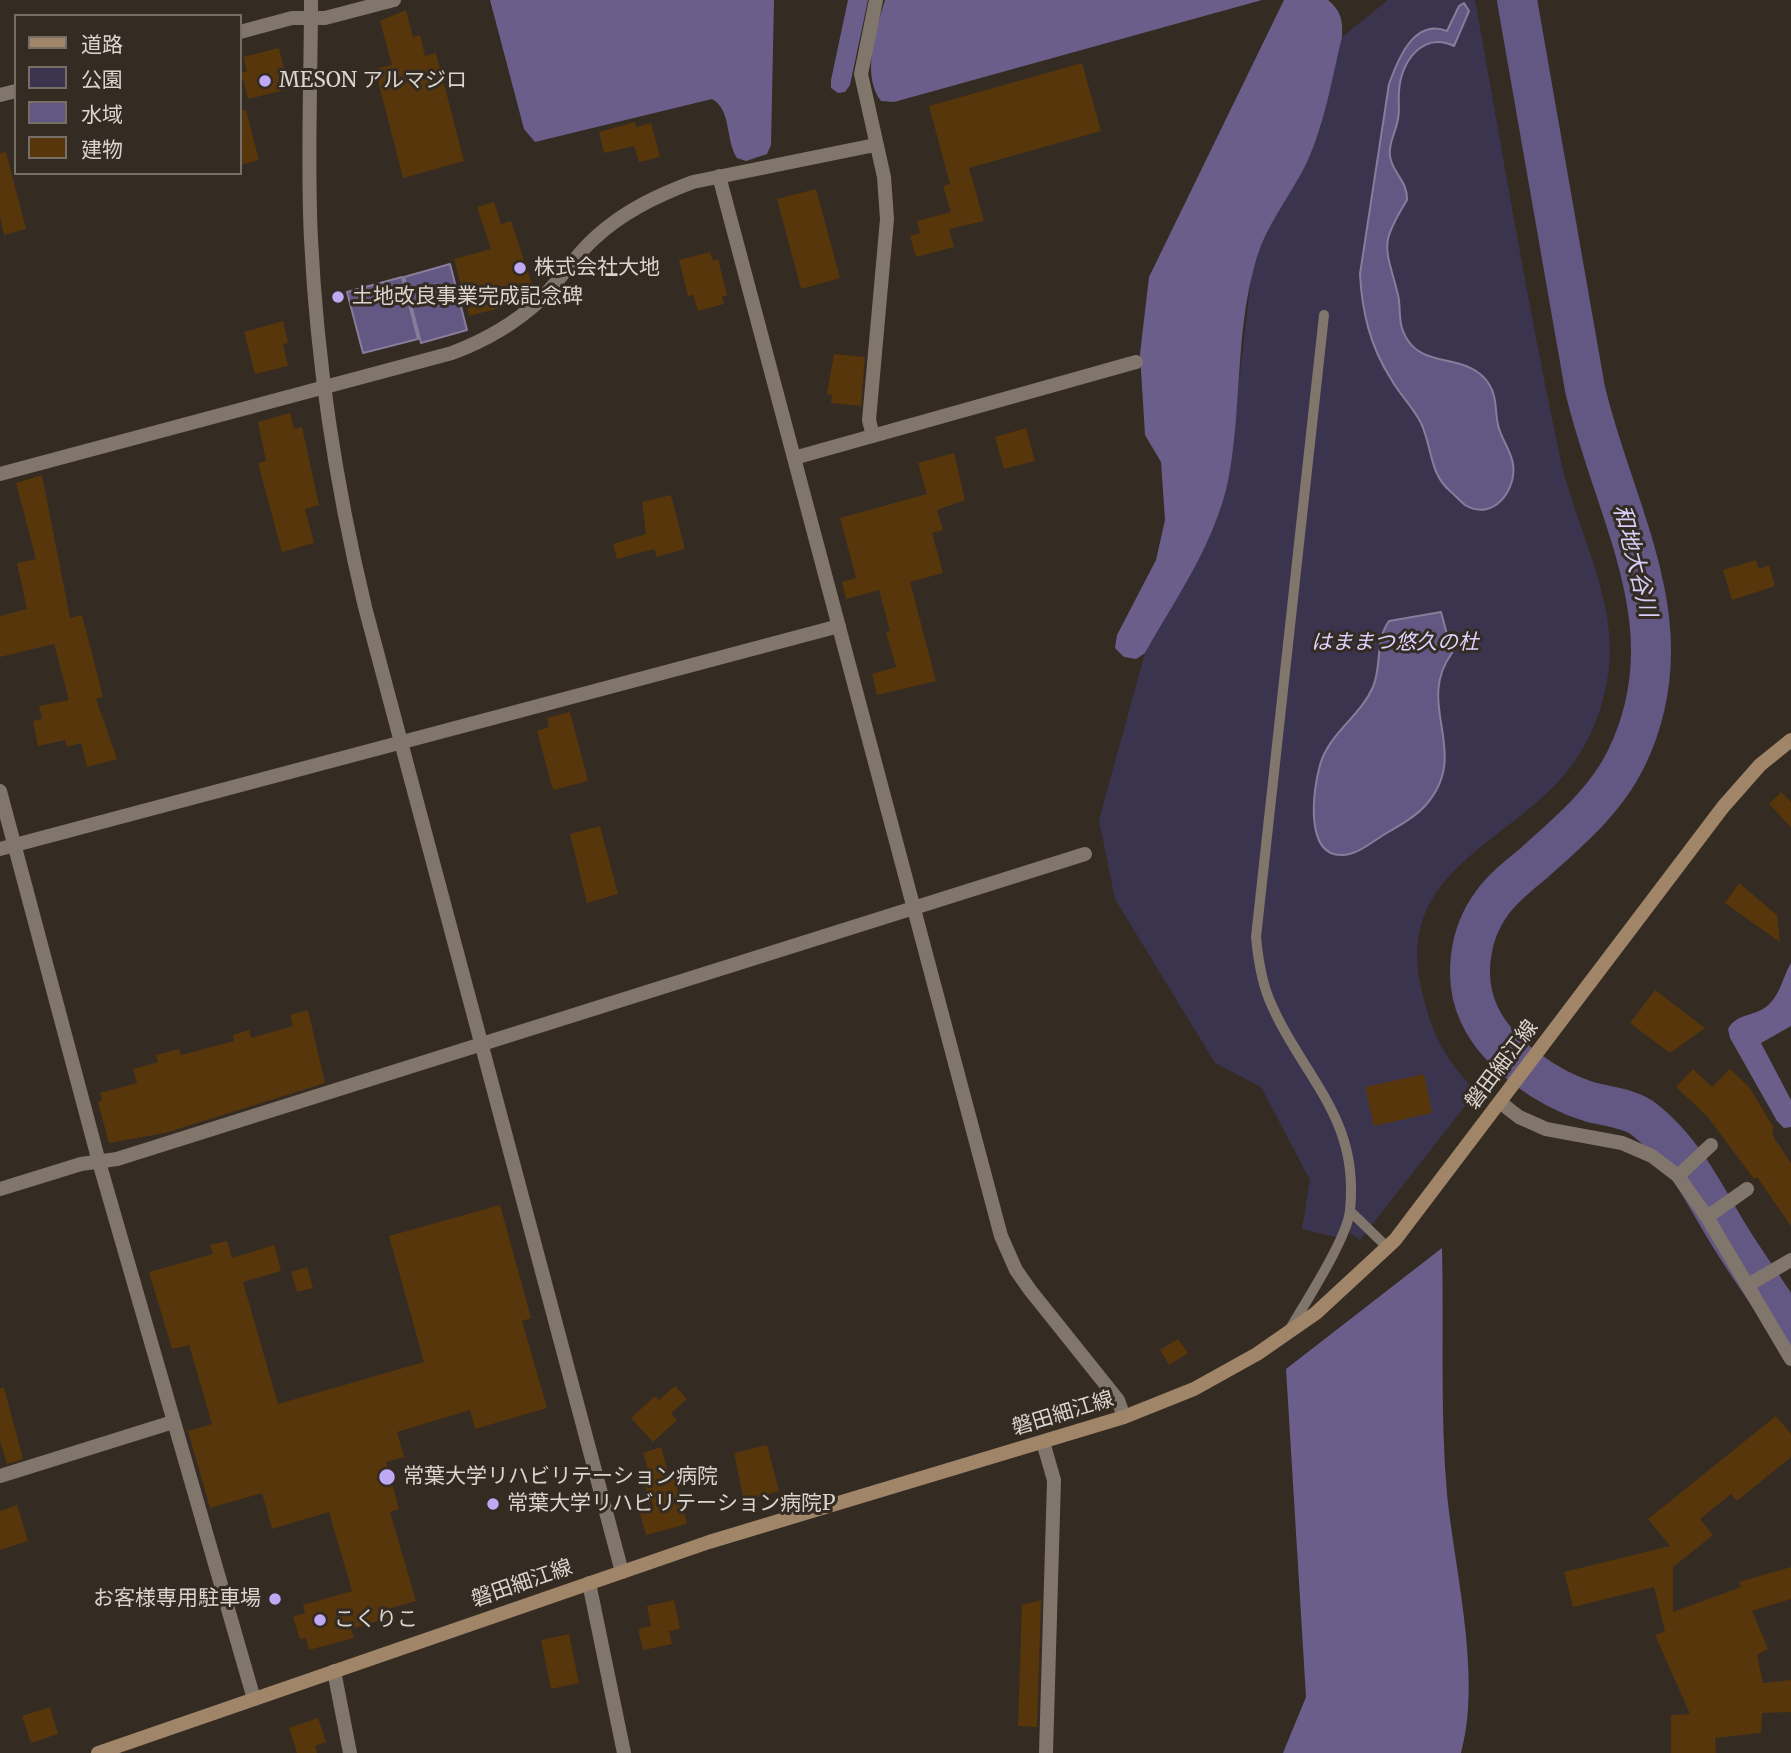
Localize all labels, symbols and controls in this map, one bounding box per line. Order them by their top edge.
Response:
legend [14,14,242,175]
text: 道路 [81,31,123,58]
text: 公園 [81,66,123,93]
place label: MESON アルマジロ [279,68,467,94]
marker: MESON アルマジロ [257,73,273,89]
text: 水域 [81,101,123,128]
text: 建物 [81,136,123,163]
place label: 株式会社大地 [534,255,660,281]
marker: 株式会社大地 [512,260,528,276]
place label: 土地改良事業完成記念碑 [352,284,583,310]
marker: 土地改良事業完成記念碑 [330,289,346,305]
water label: 和地大谷川 [1607,502,1661,620]
park label: はままつ悠久の杜 [1311,630,1479,656]
street label: 磐田細江線 [1460,1015,1544,1115]
street label: 磐田細江線 [1009,1387,1117,1441]
place label: 常葉大学リハビリテーション病院 [403,1464,718,1490]
marker: 常葉大学リハビリテーション病院 [377,1467,397,1487]
place label: 常葉大学リハビリテーション病院P [507,1491,835,1517]
marker: 常葉大学リハビリテーション病院P [485,1496,501,1512]
street label: 磐田細江線 [468,1555,576,1613]
place label: お客様専用駐車場 [93,1586,261,1612]
marker: お客様専用駐車場 [267,1591,283,1607]
place label: こくりこ [334,1607,418,1633]
marker: こくりこ [312,1612,328,1628]

